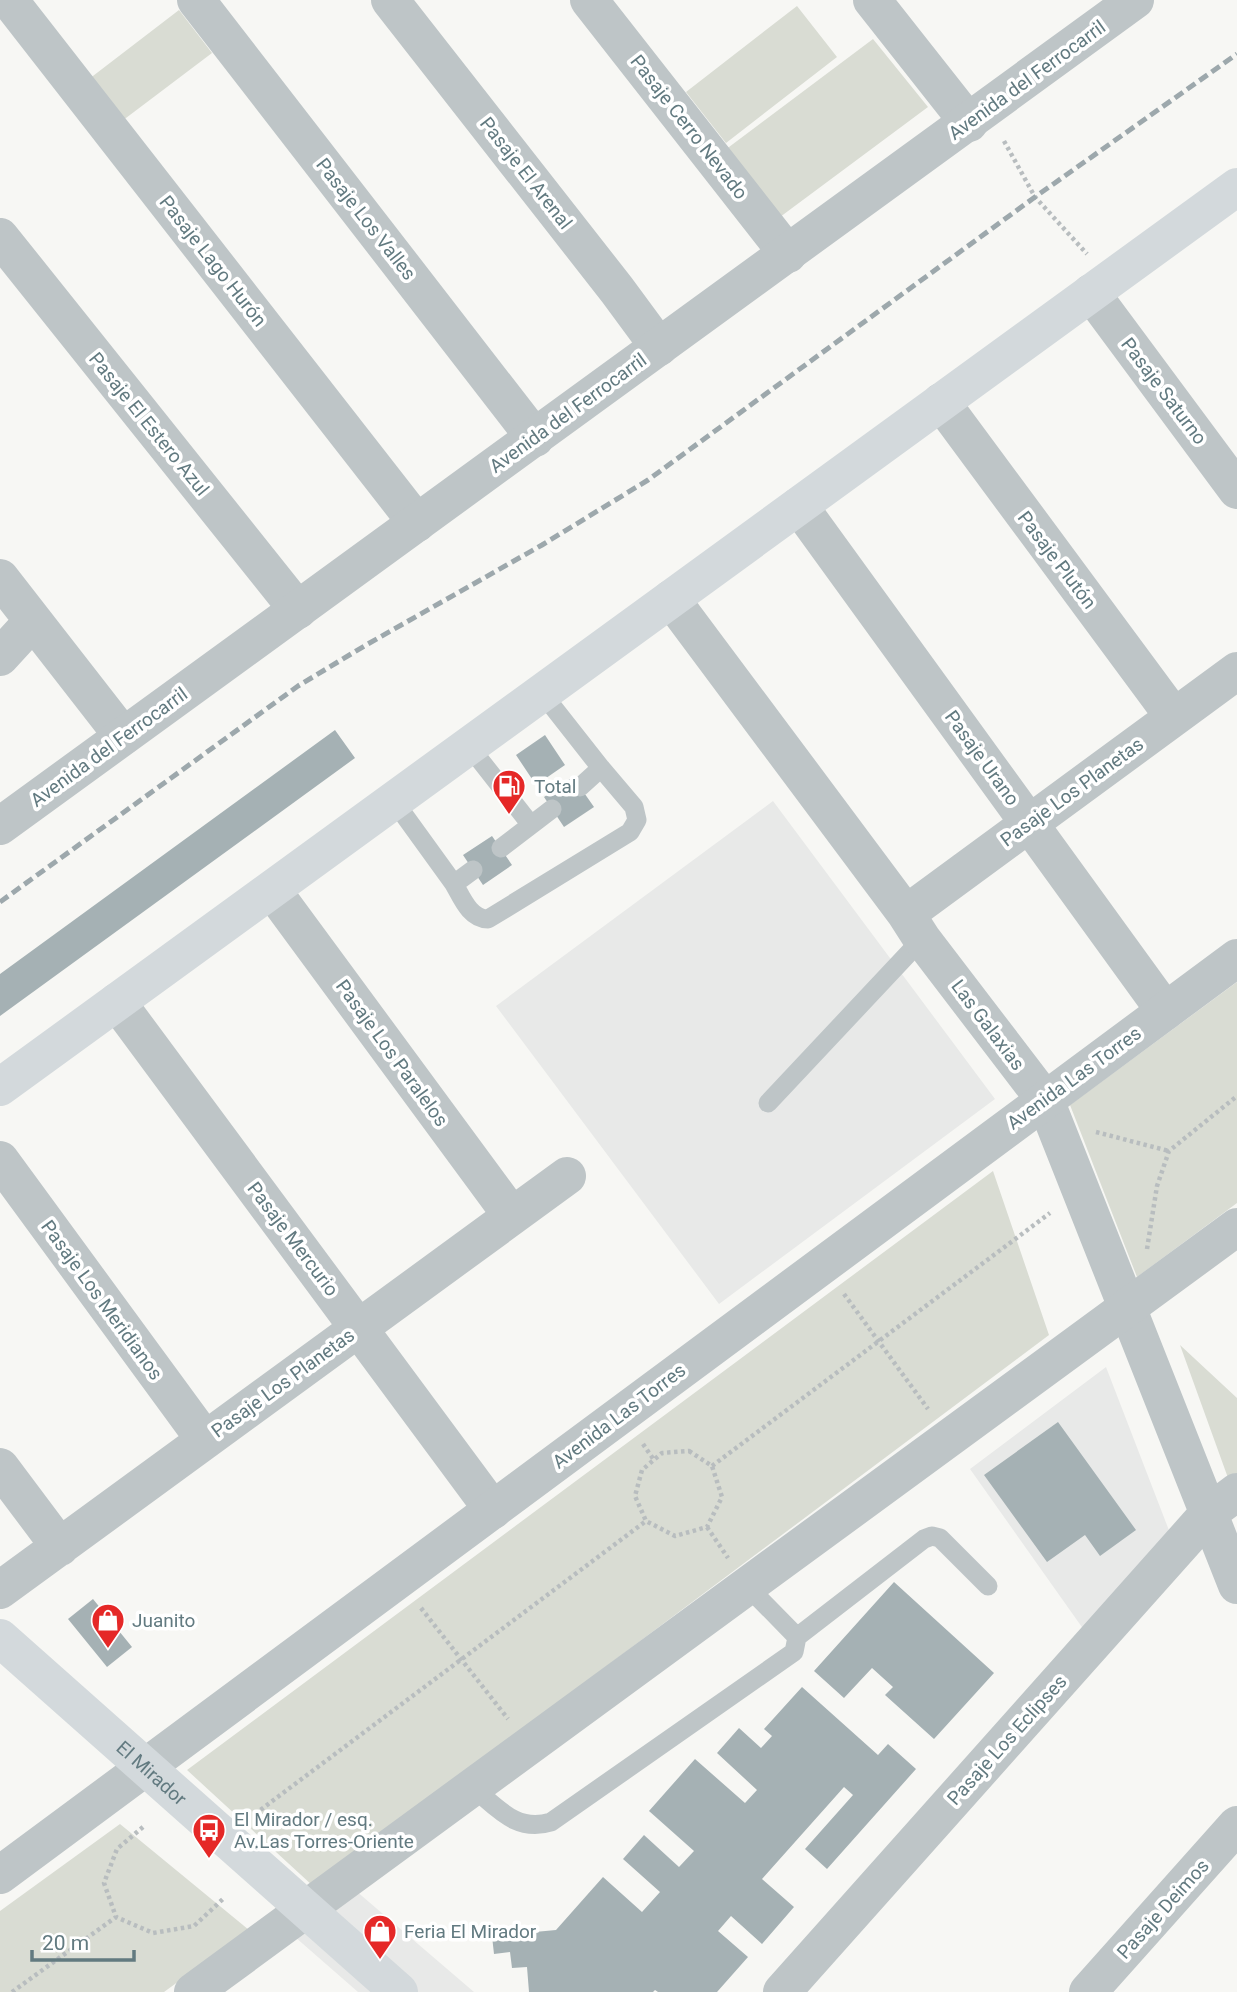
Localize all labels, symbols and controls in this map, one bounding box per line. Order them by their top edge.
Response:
street label: Avenida del Ferrocarril [944,15,1110,145]
street label: Pasaje Cerro Nevado [625,50,753,204]
street label: Pasaje El Arenal [475,112,577,234]
street label: Pasaje Los Valles [311,153,421,285]
street label: Pasaje Lago Hurón [155,191,271,331]
street label: Pasaje Saturno [1116,333,1212,449]
street label: Pasaje El Estero Azul [84,348,214,500]
street label: Avenida del Ferrocarril [485,348,651,478]
street label: Pasaje Plutón [1013,507,1101,613]
street label: Avenida del Ferrocarril [26,682,192,812]
street label: Pasaje Urano [940,706,1024,810]
street label: Pasaje Los Planetas [996,732,1148,852]
fuel station icon: Total [490,767,528,816]
place label: Total [534,775,576,798]
street label: Pasaje Los Paralelos [331,975,453,1131]
street label: Las Galaxias [946,975,1030,1075]
street label: Avenida Las Torres [1002,1022,1146,1134]
street label: Pasaje Mercurio [243,1177,343,1301]
street label: Pasaje Los Meridianos [36,1216,168,1384]
street label: Pasaje Los Planetas [207,1323,359,1443]
street label: Avenida Las Torres [548,1359,690,1473]
shop icon: Juanito [89,1601,127,1650]
place label: Juanito [132,1609,195,1632]
street label: Pasaje Los Eclipses [942,1670,1072,1810]
street label: El Mirador [112,1736,192,1810]
place label: El Mirador / esq. Av.Las Torres-Oriente [234,1808,414,1853]
bus stop icon: El Mirador / esq. Av.Las Torres-Oriente [190,1811,228,1860]
street label: Pasaje Deimos [1112,1854,1214,1964]
shop icon: Feria El Mirador [361,1912,399,1961]
scale bar [32,1918,133,1962]
place label: Feria El Mirador [404,1920,537,1943]
text: 20 m [42,1931,89,1955]

